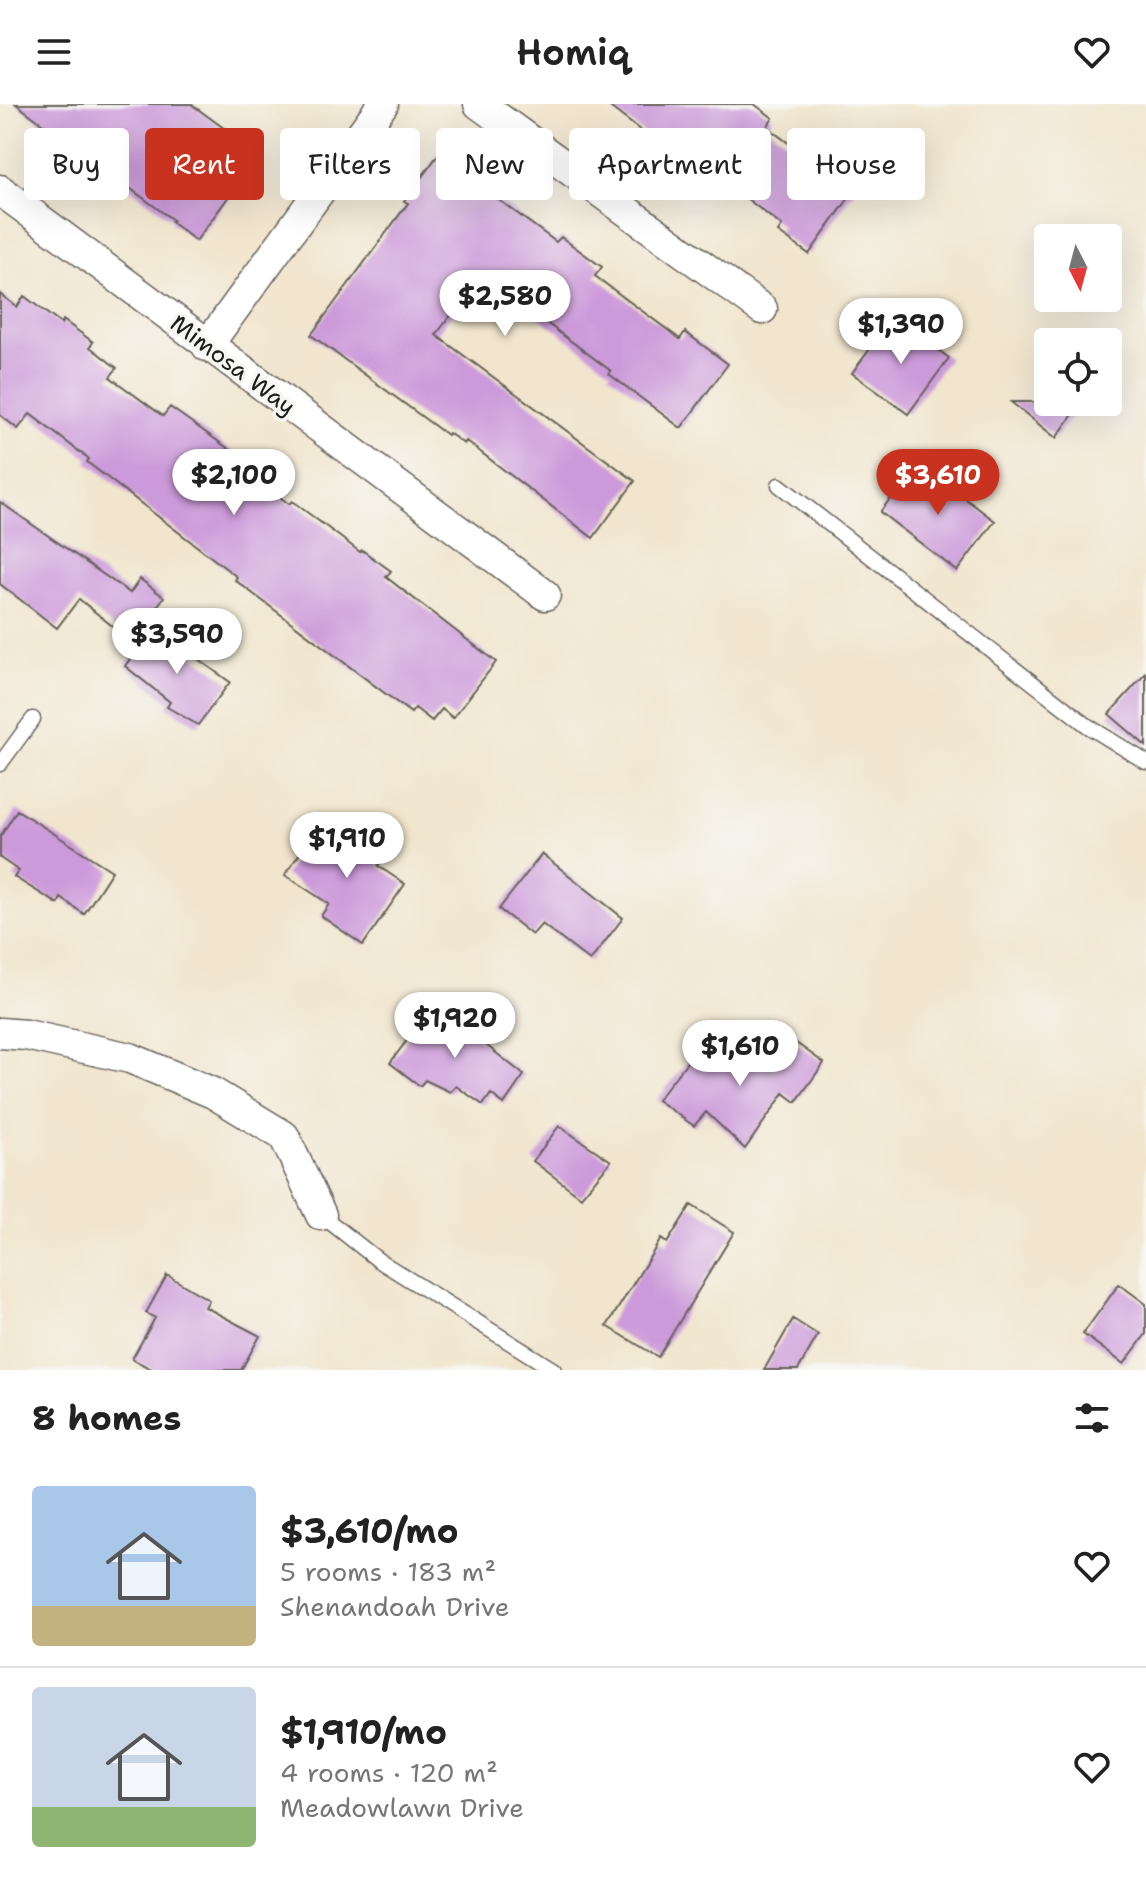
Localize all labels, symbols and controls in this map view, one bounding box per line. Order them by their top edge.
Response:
text: Homiq [516,28,630,77]
icon: menu [32,30,76,74]
icon: heart [1070,30,1114,74]
chip: Buy [24,128,129,200]
chip: Rent [145,128,264,200]
chip: Filters [280,128,420,200]
chip: New [436,128,553,200]
chip: Apartment [569,128,771,200]
chip: House [787,128,925,200]
north arrow [1034,224,1122,312]
map controls [1034,224,1122,416]
pin: $2,580 [440,270,570,338]
text: $2,580 [458,278,552,313]
pin: $1,390 [836,298,966,366]
text: $1,390 [857,306,945,341]
street label: Mimosa Way [164,307,302,423]
button: locate [1034,328,1122,416]
pin: $2,100 [169,449,299,517]
pin: $3,610 [873,449,1003,517]
text: $2,100 [190,457,278,492]
text: $3,610 [894,457,982,492]
pin: $3,590 [112,608,242,676]
text: $3,590 [130,616,224,651]
pin: $1,910 [282,812,412,880]
text: $1,910 [308,820,386,855]
pin: $1,920 [390,992,520,1060]
text: $1,920 [412,1000,498,1035]
pin: $1,610 [675,1020,805,1088]
text: $1,610 [700,1028,780,1063]
text: 8 homes [32,1395,181,1441]
icon: filters [1070,1396,1114,1440]
text: $3,610/mo [280,1508,458,1554]
icon: home [96,1518,192,1614]
icon: heart [1070,1544,1114,1588]
text: 5 rooms · 183 m² [280,1554,496,1589]
text: Shenandoah Drive [280,1589,510,1624]
text: $1,910/mo [280,1709,447,1755]
icon: home [96,1719,192,1815]
icon: heart [1070,1745,1114,1789]
text: 4 rooms · 120 m² [280,1755,498,1790]
text: Meadowlawn Drive [280,1790,524,1825]

